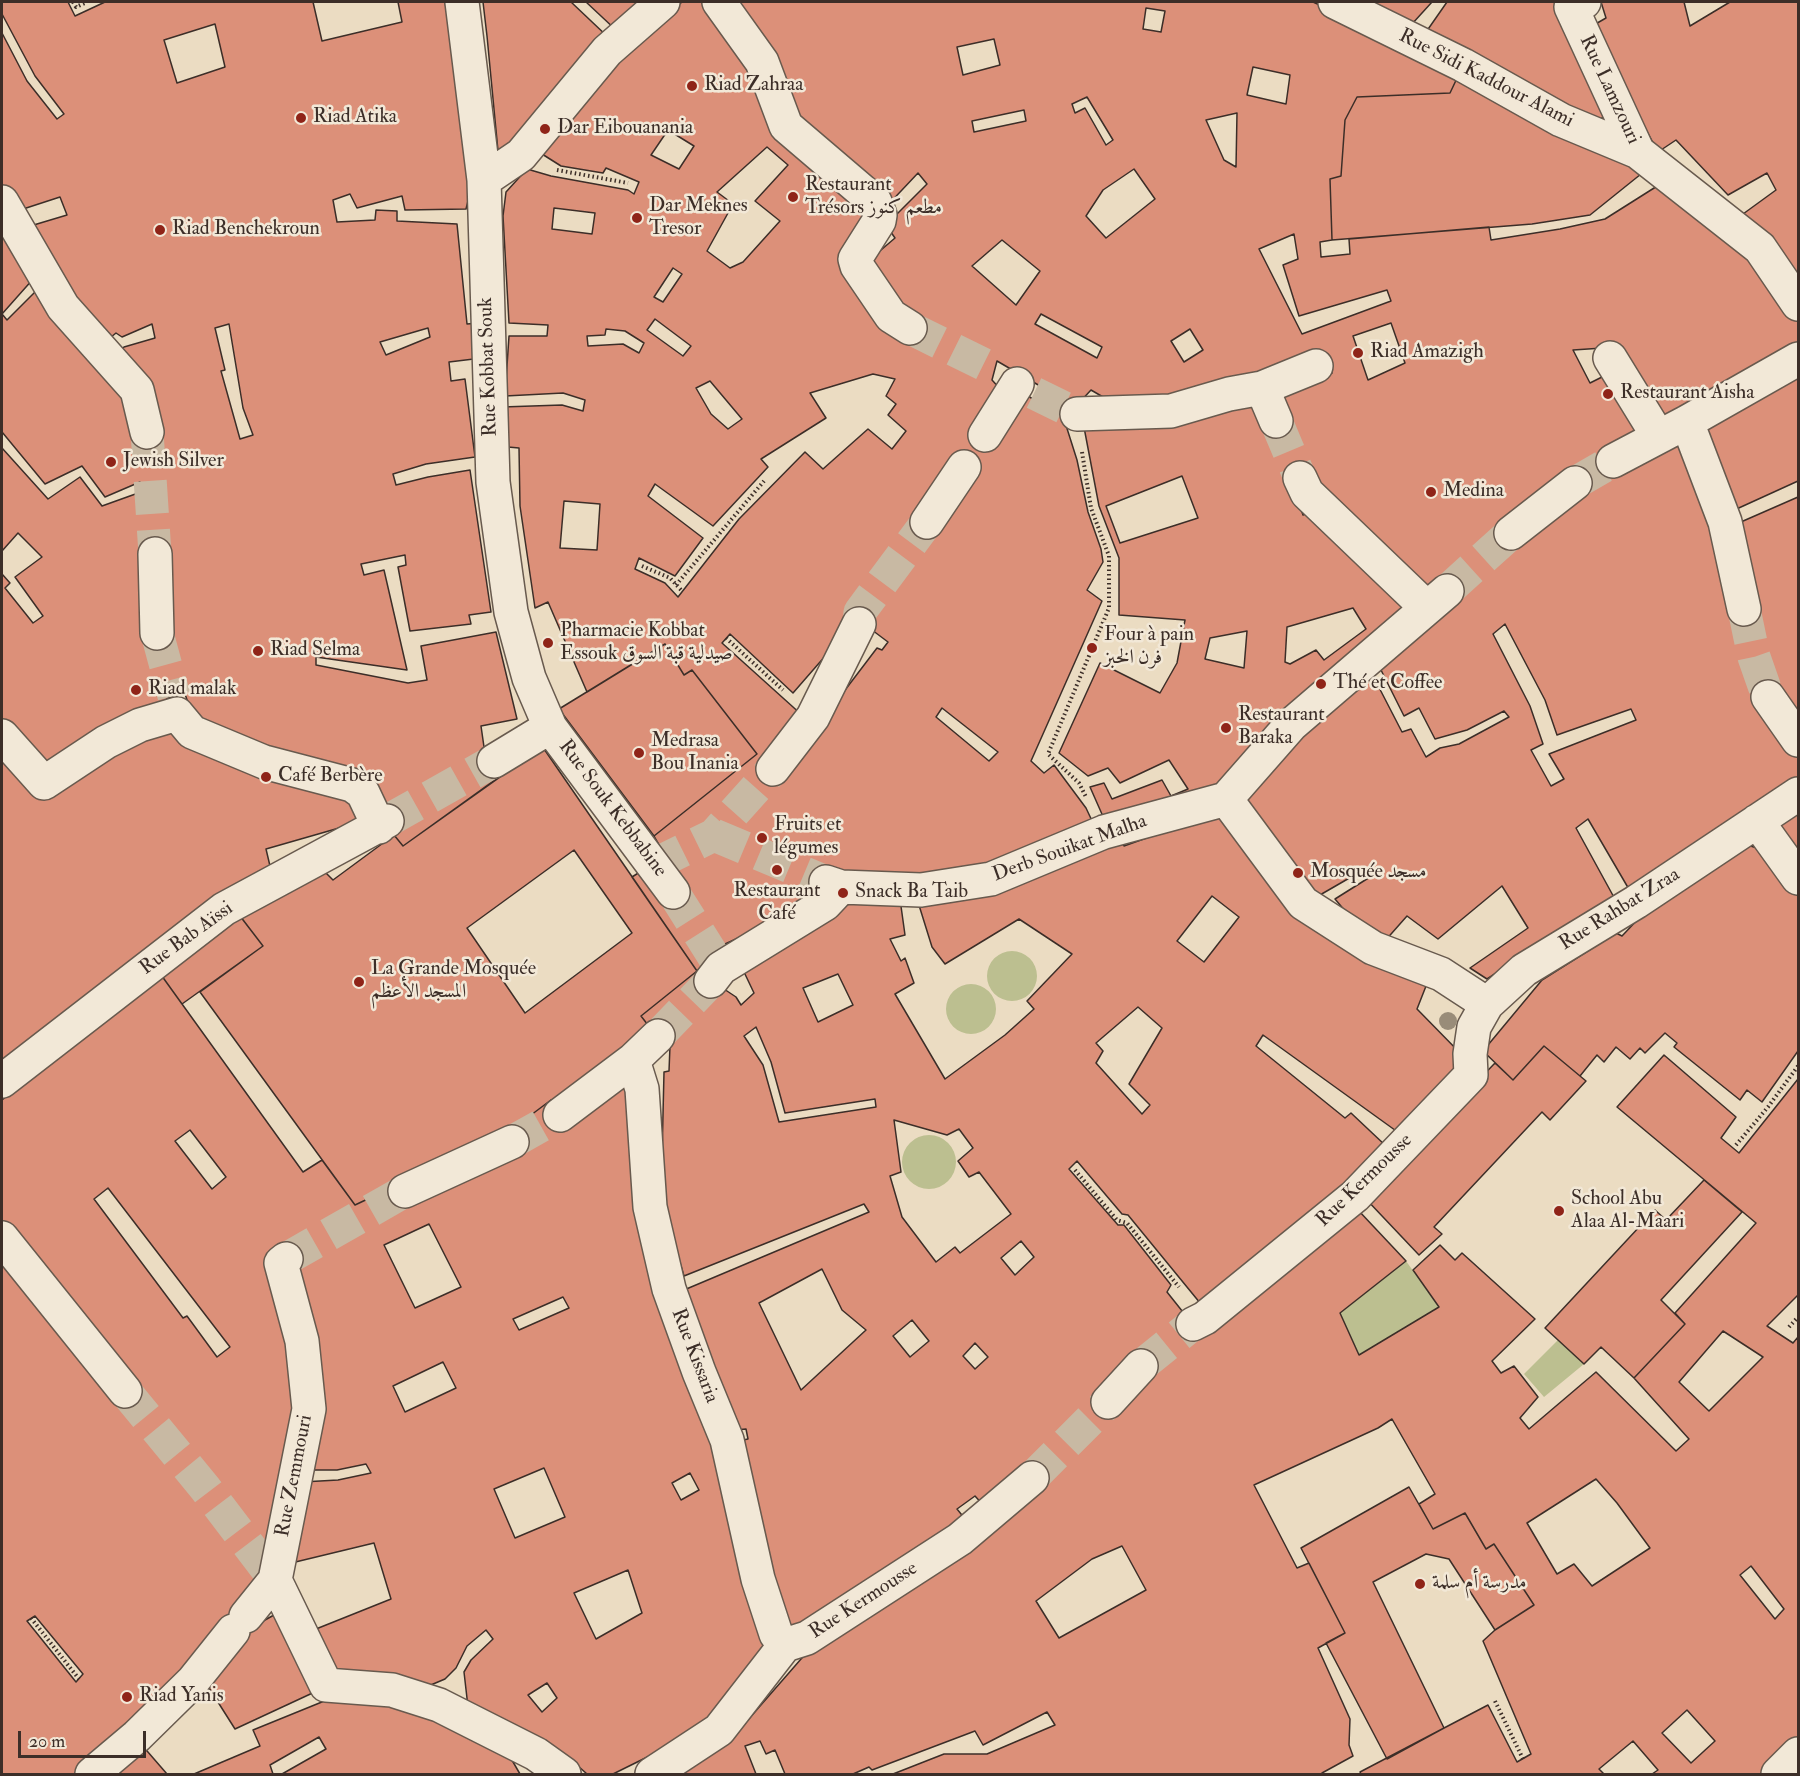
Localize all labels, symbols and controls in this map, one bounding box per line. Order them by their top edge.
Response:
street label: Rue Sidi Kaddour Alami [1395,24,1577,134]
street label: Rue Lamzouri [1573,32,1645,148]
place label: Riad Zahraa [704,74,804,98]
marker: Riad Zahraa [685,79,699,93]
place label: Riad Atika [313,106,397,130]
marker: Riad Atika [294,111,308,125]
place label: Dar Eibouanania [557,117,693,141]
marker: Dar Eibouanania [538,122,552,136]
place label: Restaurant Trésors مطعم كنوز [805,174,942,221]
marker: Restaurant Trésors مطعم كنوز [786,190,800,204]
place label: Dar Meknes Tresor [649,195,748,242]
marker: Dar Meknes Tresor [630,211,644,225]
place label: Riad Benchekroun [172,218,320,242]
marker: Riad Benchekroun [153,223,167,237]
street label: Rue Kobbat Souk [475,297,503,437]
place label: Riad Amazigh [1370,341,1484,365]
marker: Riad Amazigh [1351,346,1365,360]
place label: Restaurant Aisha [1620,382,1755,406]
marker: Restaurant Aisha [1601,387,1615,401]
place label: Jewish Silver [123,450,224,474]
marker: Jewish Silver [104,455,118,469]
place label: Medina [1443,480,1504,504]
marker: Medina [1424,485,1438,499]
place label: Pharmacie Kobbat Essouk صيدلية قبة السوق [560,620,733,667]
place label: Four à pain فرن الخبز [1104,624,1194,671]
marker: Pharmacie Kobbat Essouk صيدلية قبة السوق [541,636,555,650]
place label: Riad Selma [270,639,360,663]
marker: Four à pain فرن الخبز [1085,641,1099,655]
marker: Riad Selma [251,644,265,658]
place label: Thé et Coffee [1333,672,1442,696]
marker: Thé et Coffee [1314,677,1328,691]
place label: Riad malak [148,678,237,702]
marker: Riad malak [129,683,143,697]
place label: Restaurant Baraka [1238,704,1325,751]
marker: Restaurant Baraka [1219,721,1233,735]
place label: Medrasa Bou Inania [651,730,739,777]
street label: Rue Souk Kebbabine [553,736,671,882]
marker: Medrasa Bou Inania [632,746,646,760]
place label: Café Berbère [278,765,383,789]
marker: Café Berbère [259,770,273,784]
street label: Derb Souikat Malha [990,810,1150,888]
place label: Fruits et légumes [774,814,841,861]
marker: Fruits et légumes [755,831,769,845]
place label: Mosquée مسجد [1310,861,1426,885]
marker: Restaurant Café [770,863,784,877]
street label: Rue Rahbat Zraa [1555,863,1685,957]
marker: Mosquée مسجد [1291,866,1305,880]
place label: Restaurant Café [734,880,820,927]
place label: Snack Ba Taib [855,881,968,905]
marker: Snack Ba Taib [836,886,850,900]
street label: Rue Bab Aïssi [136,897,238,981]
place label: La Grande Mosquée المسجد الأعظم [371,958,536,1005]
marker: La Grande Mosquée المسجد الأعظم [352,975,366,989]
street label: Rue Kermousse [1312,1129,1418,1233]
place label: School Abu Alaa Al-Maari [1571,1188,1684,1235]
marker: School Abu Alaa Al-Maari [1552,1204,1566,1218]
street label: Rue Kissaria [665,1305,723,1407]
street label: Rue Zemmouri [271,1413,319,1539]
street label: Rue Kermousse [805,1557,923,1645]
place label: مدرسة أم سلمة [1432,1572,1527,1596]
marker: مدرسة أم سلمة [1413,1577,1427,1591]
place label: Riad Yanis [139,1685,224,1709]
marker: Riad Yanis [120,1690,134,1704]
scale bar [21,1719,148,1757]
text: 20 m [29,1730,65,1753]

